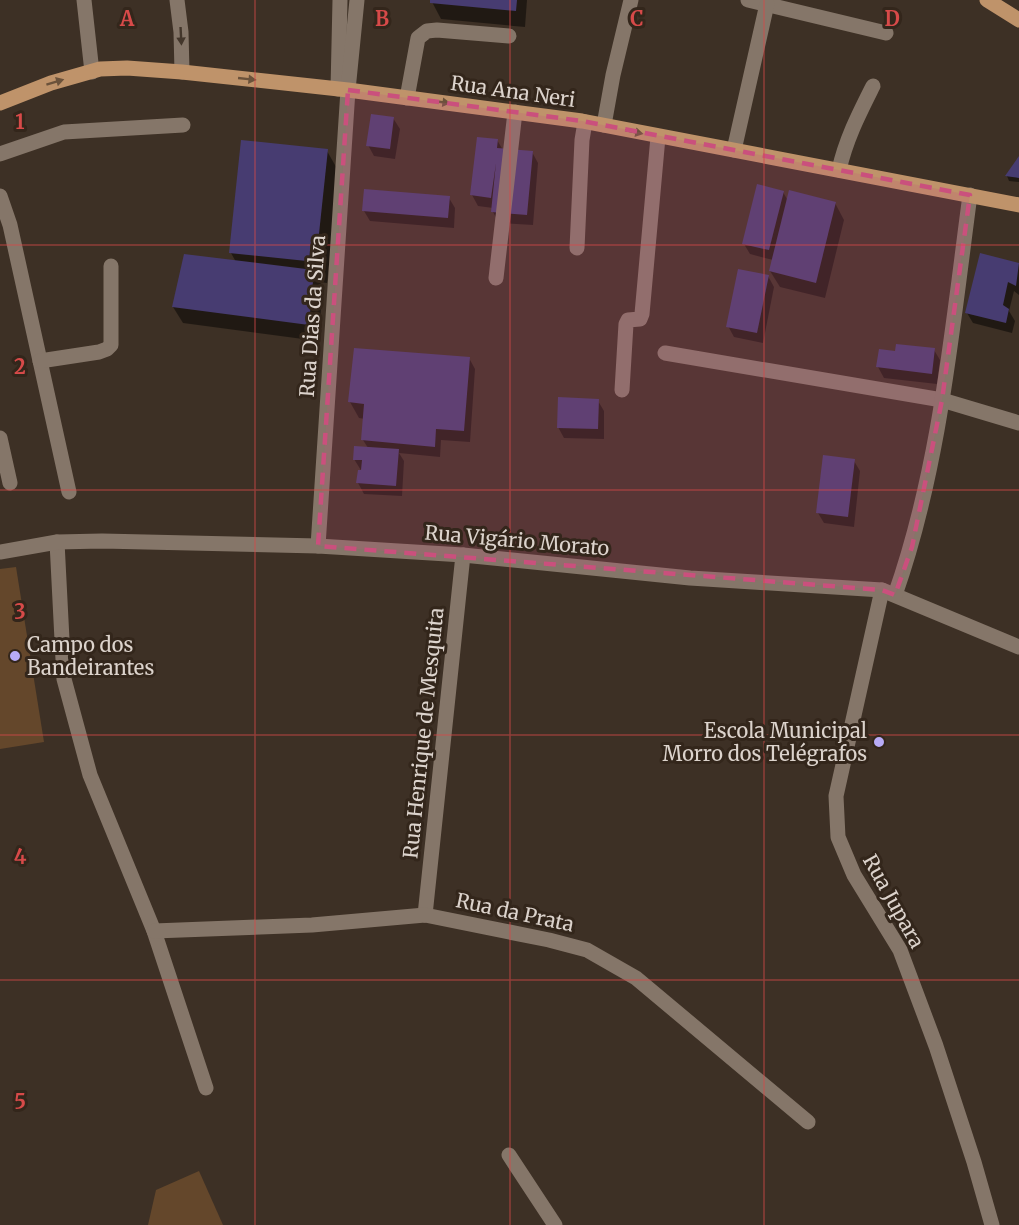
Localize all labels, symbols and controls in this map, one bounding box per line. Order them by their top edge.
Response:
text: A [119,6,135,31]
text: B [375,6,389,31]
text: C [630,6,644,31]
text: D [884,6,900,31]
one-way arrow [176,27,185,46]
street label: Rua Ana Neri [449,70,577,112]
one-way arrow [238,74,257,84]
one-way arrow [46,77,64,87]
one-way arrow [431,98,450,107]
text: 1 [15,109,25,134]
one-way arrow [624,127,643,137]
street label: Rua Dias da Silva [294,234,330,398]
text: 2 [14,354,26,379]
street label: Rua Vigário Morato [424,519,611,561]
text: 3 [14,599,26,624]
street label: Rua Henrique de Mesquita [397,606,449,860]
place label: Campo dos Bandeirantes [27,632,154,680]
marker: Campo dos Bandeirantes [8,649,22,663]
place label: Escola Municipal Morro dos Telégrafos [663,718,867,766]
marker: Escola Municipal Morro dos Telégrafos [872,735,886,749]
text: 4 [14,844,27,869]
street label: Rua Jupara [858,850,930,953]
street label: Rua da Prata [454,887,577,937]
text: 5 [14,1089,26,1114]

